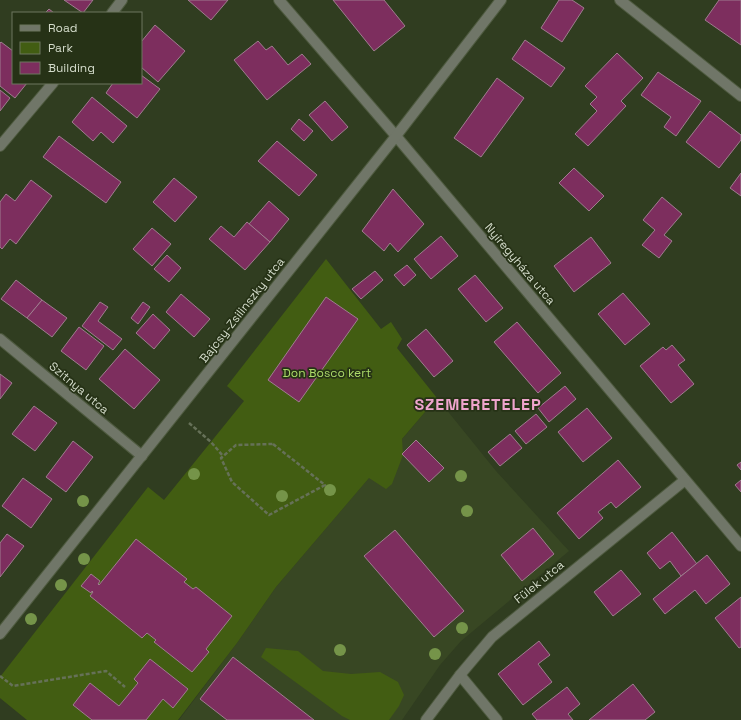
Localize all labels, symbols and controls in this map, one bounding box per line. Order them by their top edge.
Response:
legend [12,12,142,84]
text: Road [48,20,77,36]
text: Park [48,40,73,56]
text: Building [48,60,95,76]
street label: Nyíregyháza utca [481,220,559,308]
street label: Bajcsy-Zsilinszky utca [196,254,288,366]
street label: Szitnya utca [46,358,112,418]
park label: Don Bosco kert [283,365,371,381]
district label: SZEMERETELEP [414,394,542,415]
street label: Fülek utca [511,557,567,607]

